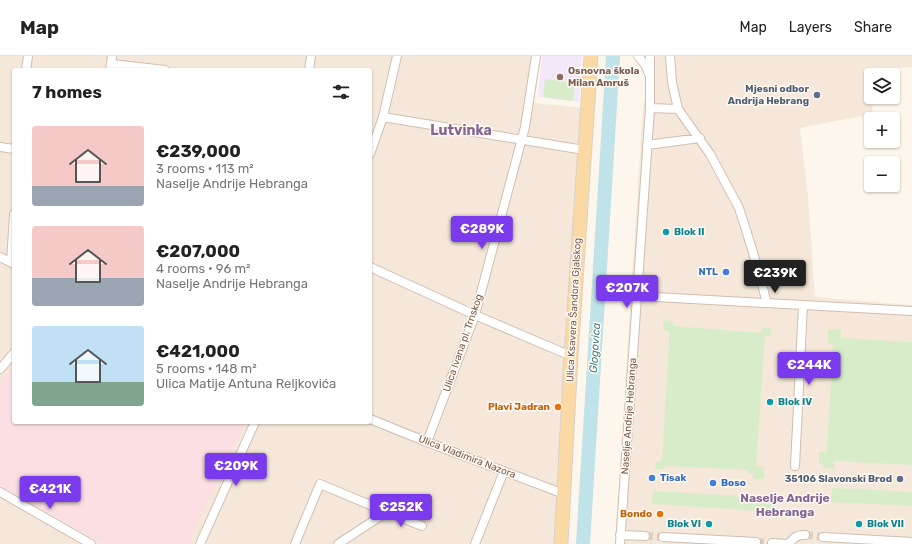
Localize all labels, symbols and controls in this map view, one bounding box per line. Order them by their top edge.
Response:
text: Map [20,16,59,39]
text: Map [740,19,767,36]
text: Layers [789,19,832,36]
text: Share [854,19,892,36]
place label: Osnovna škola Milan Amruš [568,65,640,89]
map controls [864,68,900,192]
button: layers [864,68,900,104]
marker: Osnovna škola Milan Amruš [555,72,565,82]
icon: filters [330,81,352,103]
text: 7 homes [32,82,102,102]
place label: Mjesni odbor Andrija Hebrang [728,83,809,107]
marker: Mjesni odbor Andrija Hebrang [812,90,822,100]
button: + [864,112,900,148]
district label: Lutvinka [430,122,492,139]
text: €239,000 [156,141,241,161]
icon: home [64,142,112,190]
button: − [864,156,900,192]
text: 3 rooms · 113 m² [156,161,254,176]
text: Naselje Andrije Hebranga [156,176,308,191]
pin: €289K [454,216,510,250]
text: €289K [460,221,504,236]
place label: Blok II [674,226,704,238]
marker: Blok II [661,227,671,237]
street label: Ulica Ksavera Šandora Gjalskog [564,237,584,383]
text: €207,000 [156,241,240,261]
icon: home [64,242,112,290]
pin: €239K [747,260,803,294]
text: 4 rooms · 96 m² [156,261,250,276]
text: €239K [753,265,797,280]
place label: NTL [699,266,718,278]
marker: NTL [721,267,731,277]
pin: €207K [599,275,655,309]
text: Naselje Andrije Hebranga [156,276,308,291]
text: €207K [605,280,649,295]
street label: Ulica Ivana pl. Trnskog [441,292,485,393]
water label: Glogovica [587,322,603,374]
text: €421,000 [156,341,240,361]
icon: home [64,342,112,390]
pin: €244K [781,352,837,386]
street label: Naselje Andrije Hebranga [619,357,639,475]
text: €244K [787,357,831,372]
text: 5 rooms · 148 m² [156,361,257,376]
text: Ulica Matije Antuna Reljkovića [156,376,336,391]
place label: Blok IV [778,396,812,408]
marker: Blok IV [765,397,775,407]
place label: Plavi Jadran [488,401,550,413]
marker: Plavi Jadran [553,402,563,412]
street label: Ulica Vladimira Nazora [417,433,517,481]
pin: €209K [208,453,264,487]
text: €209K [214,458,258,473]
place label: Tisak [660,472,686,484]
marker: Tisak [647,473,657,483]
place label: 35106 Slavonski Brod [785,473,892,485]
marker: 35106 Slavonski Brod [895,474,905,484]
pin: €421K [22,476,78,510]
place label: Boso [721,477,746,489]
marker: Boso [708,478,718,488]
text: €421K [29,481,71,496]
district label: Naselje Andrije Hebranga [740,491,830,519]
pin: €252K [373,494,429,528]
text: €252K [379,499,423,514]
place label: Bondo [620,508,652,520]
marker: Bondo [655,509,665,519]
place label: Blok VI [667,518,701,530]
place label: Blok VII [867,518,904,530]
marker: Blok VI [704,519,714,529]
marker: Blok VII [854,519,864,529]

